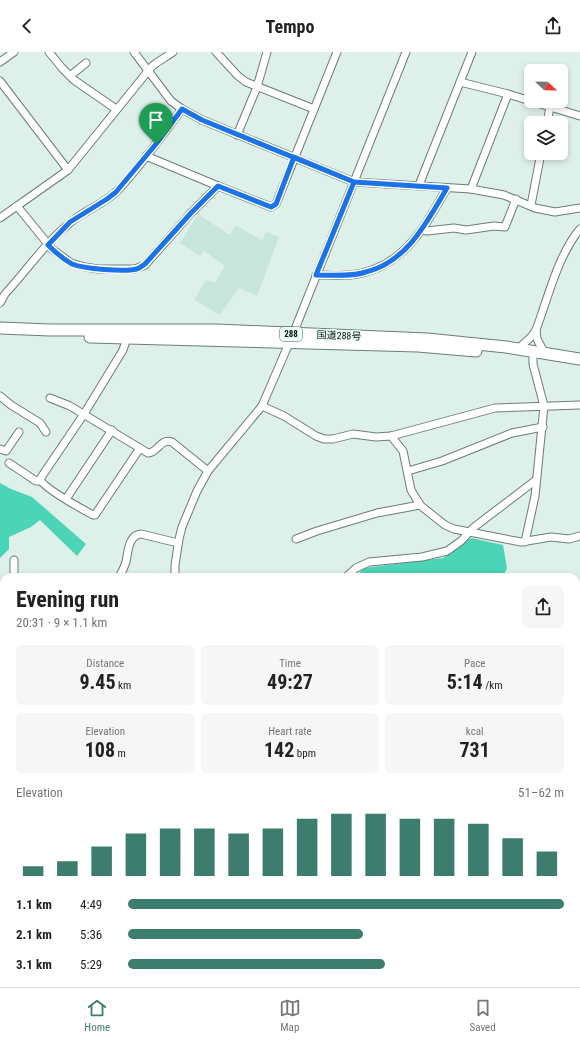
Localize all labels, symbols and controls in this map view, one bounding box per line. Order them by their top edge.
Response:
icon: back [16,15,38,37]
icon: share [542,15,564,37]
text: Tempo [266,16,314,37]
north arrow [524,64,568,108]
map controls [524,64,568,160]
pin [139,103,173,144]
icon: arrive [145,109,167,131]
button: layers [524,116,568,160]
road number: 288 [280,327,302,341]
street label: 国道288号 [316,329,362,342]
button: share [522,586,564,628]
text: Evening run [16,587,119,612]
text: 20:31 · 9 × 1.1 km [16,615,107,630]
text: Distance [86,657,124,670]
text: Time [279,657,301,670]
text: Pace [464,657,485,670]
text: 9.45 [79,670,116,694]
text: 49:27 [267,670,313,694]
text: 5:14 [447,670,483,694]
text: km [116,679,131,692]
text: /km [483,679,502,692]
text: Elevation [86,725,125,738]
text: Heart rate [268,725,312,738]
text: kcal [466,725,484,738]
text: 108 [85,738,115,762]
text: 142 [264,738,294,762]
text: 731 [460,738,490,762]
text: m [115,747,126,760]
text: bpm [294,747,316,760]
text: Elevation [16,785,63,800]
text: 51–62 m [518,785,564,800]
text: 1.1 km [16,897,52,912]
text: 4:49 [80,897,102,912]
text: 2.1 km [16,927,52,942]
text: 5:36 [80,927,102,942]
text: 3.1 km [16,957,52,972]
text: 5:29 [80,957,102,972]
tab: Home [84,997,110,1034]
tab: Map [279,997,301,1034]
tab: Saved [470,997,496,1034]

